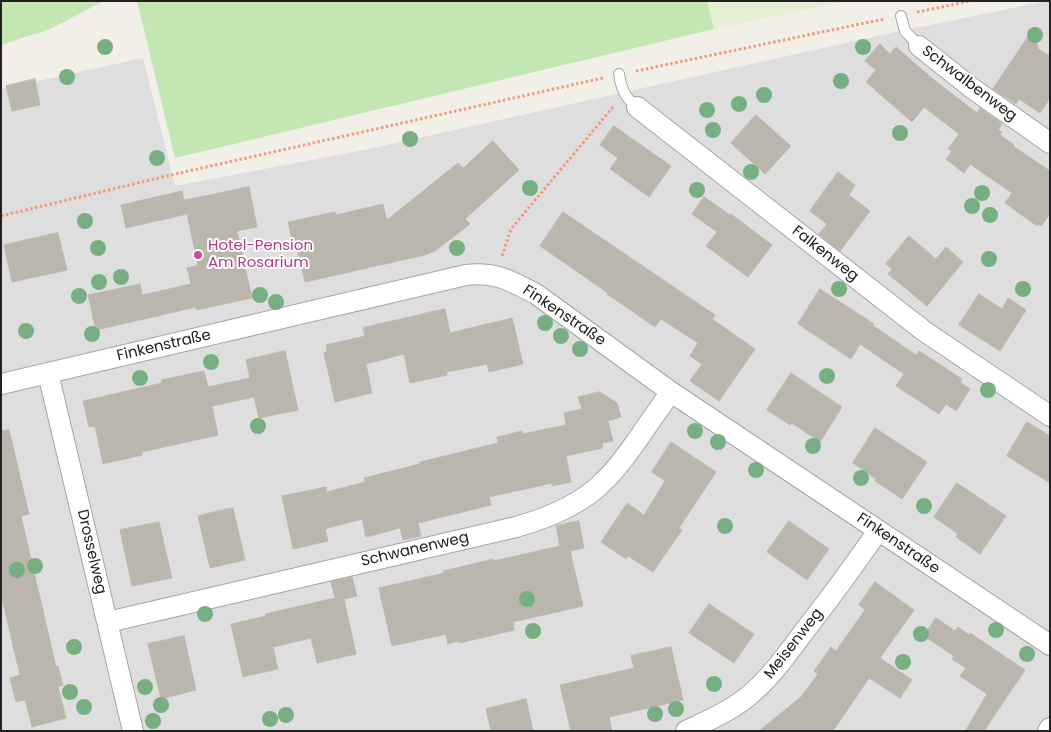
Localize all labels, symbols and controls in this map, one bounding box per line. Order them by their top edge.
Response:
street label: Schwalbenweg [918,42,1020,126]
street label: Falkenweg [788,222,862,286]
place label: Hotel-Pension Am Rosarium [208,237,313,272]
marker: Hotel-Pension Am Rosarium [192,249,204,261]
street label: Finkenstraße [519,282,609,350]
street label: Finkenstraße [115,326,213,366]
street label: Drosselweg [73,508,109,596]
street label: Finkenstraße [853,510,943,578]
street label: Schwanenweg [359,529,471,571]
street label: Meisenweg [761,605,827,683]

